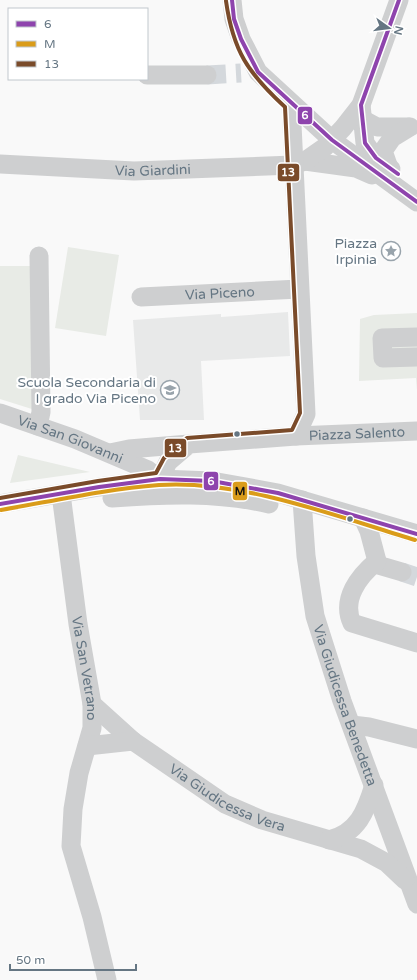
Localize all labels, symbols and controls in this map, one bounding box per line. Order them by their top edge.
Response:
legend [8,8,148,80]
north arrow [369,8,409,48]
text: 6 [44,17,52,31]
text: N [391,24,406,36]
text: M [44,37,56,51]
text: 13 [44,57,59,71]
line badge: 6 [297,106,313,125]
text: 6 [302,109,309,122]
street label: Via Giardini [114,161,191,180]
line badge: 13 [277,163,300,182]
text: 13 [281,166,295,179]
place label: Piazza Irpinia [335,235,377,268]
place icon: Piazza Irpinia [380,240,402,262]
street label: Via Piceno [185,283,255,304]
place label: Scuola Secondaria di I grado Via Piceno [18,374,156,407]
school or university icon: Scuola Secondaria di I grado Via Piceno [159,379,181,401]
street label: Via San Giovanni [15,412,125,467]
street label: Piazza Salento [309,424,405,444]
unlabelled marker [232,429,242,439]
line badge: 13 [164,438,187,458]
text: 13 [168,442,182,455]
line badge: 6 [203,471,219,491]
text: 6 [208,475,215,488]
line badge: M [232,481,248,501]
text: M [235,485,245,498]
unlabelled marker [345,514,355,524]
street label: Via San Vetrano [68,615,100,721]
street label: Via Giudicessa Benedetta [309,623,381,788]
street label: Via Giudicessa Vera [166,760,287,835]
scale bar [10,946,136,972]
text: 50 m [16,953,45,967]

